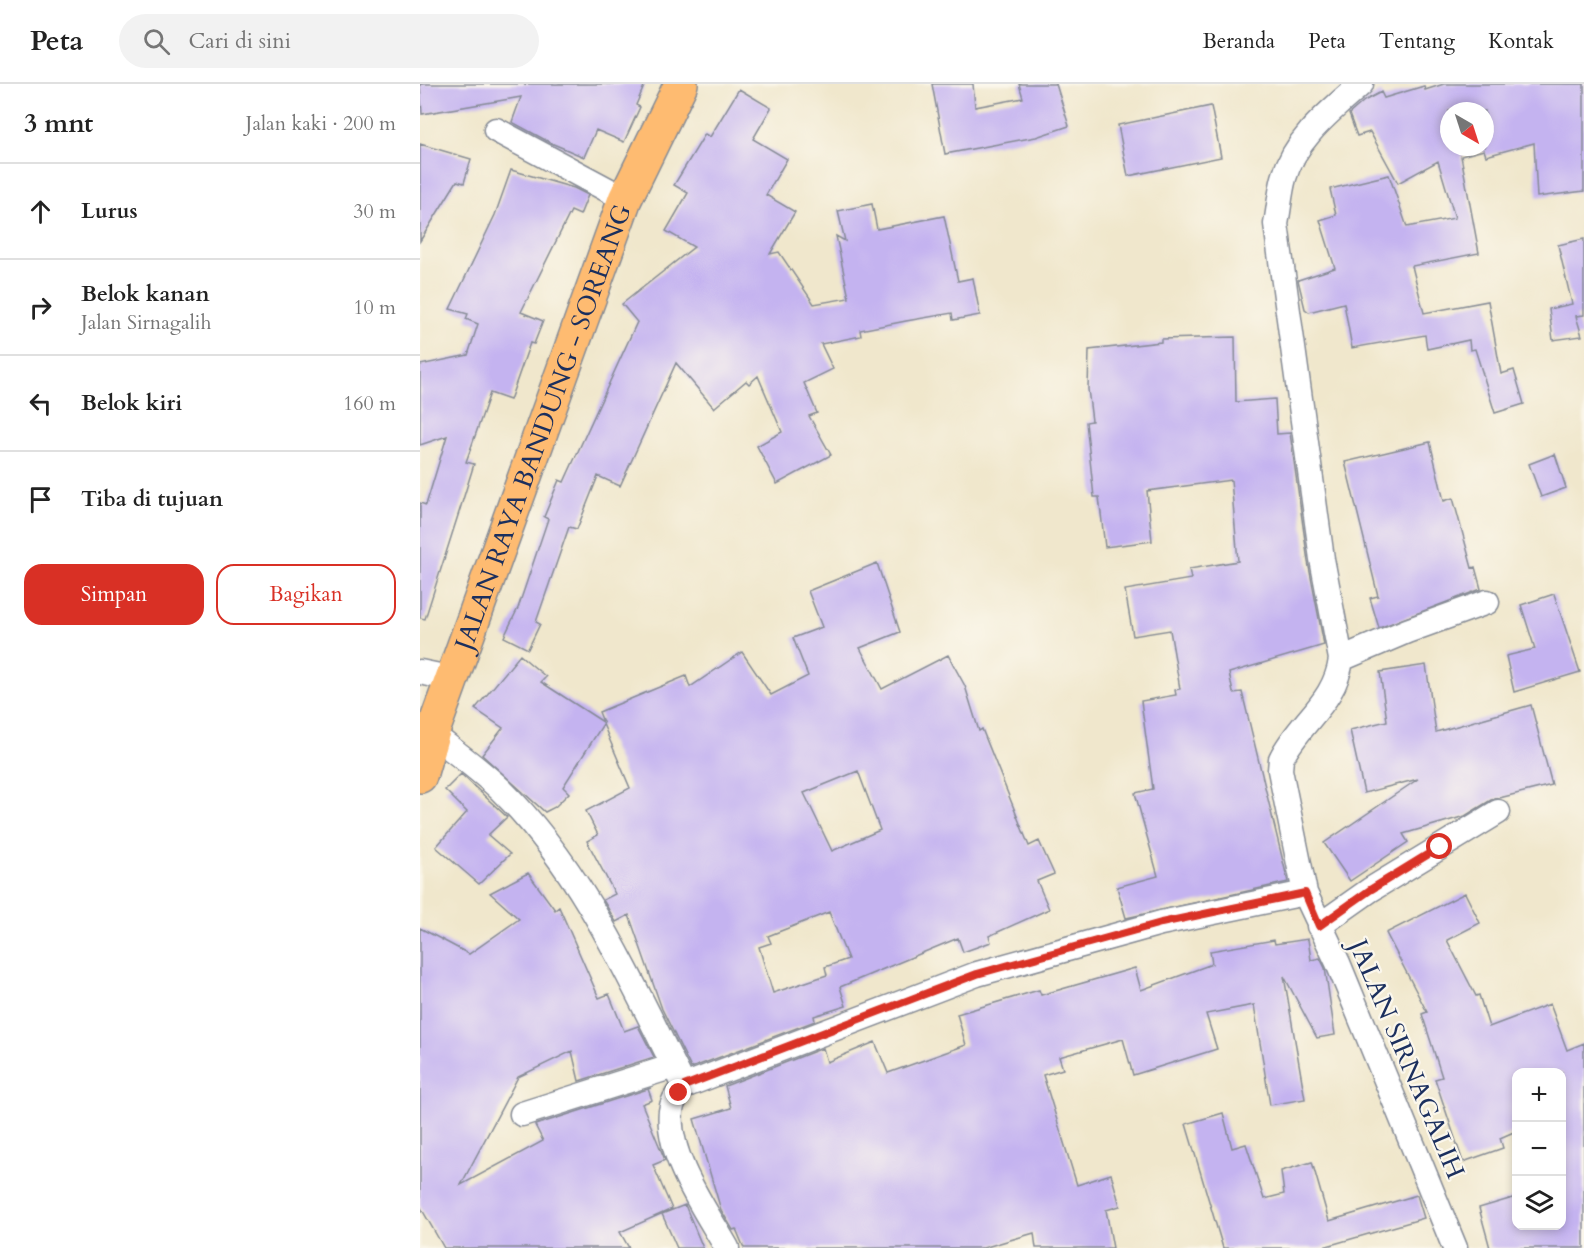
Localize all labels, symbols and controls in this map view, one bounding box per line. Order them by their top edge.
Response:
search box [119,14,539,68]
text: Peta [30,22,83,60]
icon: search [140,25,173,58]
text: Cari di sini [188,26,291,56]
text: Beranda [1202,27,1275,56]
text: Peta [1308,27,1346,56]
text: Tentang [1379,27,1455,56]
text: Kontak [1488,27,1554,56]
north arrow [1440,102,1494,156]
text: 3 mnt [24,106,93,141]
text: Jalan kaki · 200 m [246,110,396,137]
icon: ahead [24,195,57,228]
text: Lurus [81,196,138,226]
text: 30 m [353,198,396,225]
street label: JALAN RAYA BANDUNG - SOREANG [445,199,639,659]
text: Belok kanan [81,279,210,309]
icon: right [24,291,57,324]
text: 10 m [353,294,396,321]
text: Jalan Sirnagalih [81,309,211,336]
icon: left [24,387,57,420]
text: Belok kiri [81,388,182,418]
text: 160 m [343,390,396,417]
icon: arrive [24,483,57,516]
text: Tiba di tujuan [81,484,223,514]
button: Simpan [24,564,204,625]
button: Bagikan [216,564,396,625]
route start [1426,833,1452,859]
street label: JALAN SIRNAGALIH [1339,930,1473,1184]
map controls [1512,1068,1566,1230]
button: + [1512,1068,1566,1122]
route end [665,1079,691,1105]
button: − [1512,1122,1566,1176]
button: layers [1512,1176,1566,1230]

